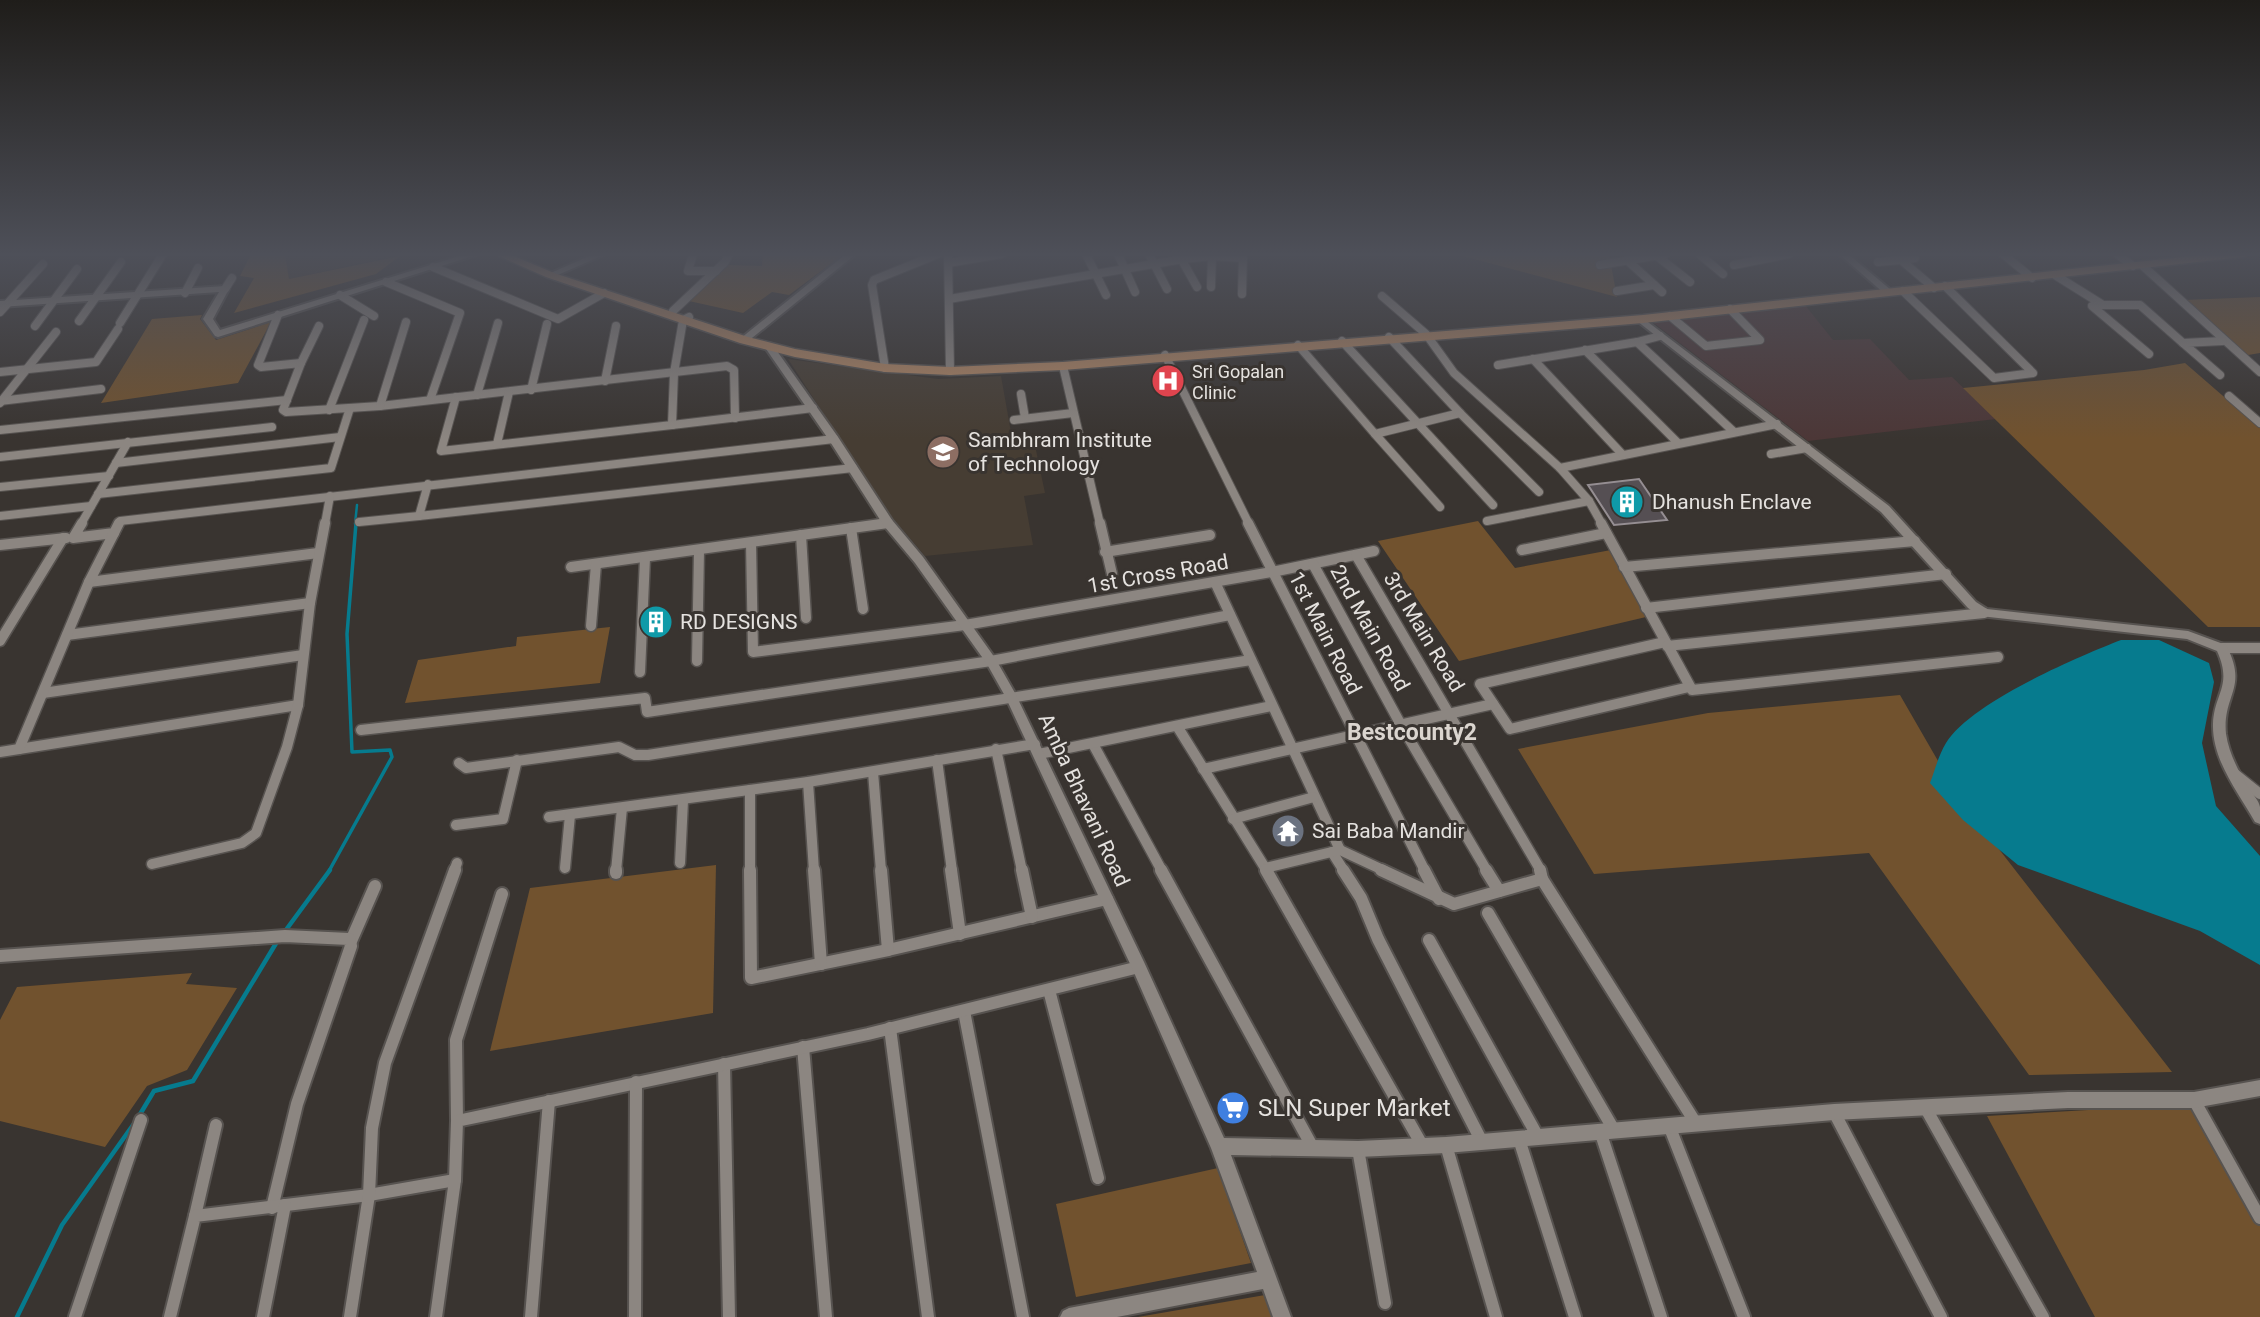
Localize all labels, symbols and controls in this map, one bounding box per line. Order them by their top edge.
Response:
place label: Sri Gopalan Clinic [1192,361,1284,403]
hospital icon: Sri Gopalan Clinic [1149,362,1187,400]
place label: Sambhram Institute of Technology [968,428,1152,476]
school or university icon: Sambhram Institute of Technology [924,433,962,471]
building icon: Dhanush Enclave [1608,483,1646,521]
place label: Dhanush Enclave [1652,490,1812,514]
street label: 1st Cross Road [1086,550,1230,598]
street label: 2nd Main Road [1325,561,1415,695]
street label: 1st Main Road [1284,568,1366,698]
street label: 3rd Main Road [1379,568,1469,696]
building icon: RD DESIGNS [637,603,675,641]
place label: RD DESIGNS [680,610,798,634]
street label: Amba Bhavani Road [1033,710,1135,890]
district label: Bestcounty2 [1347,719,1477,746]
temple icon: Sai Baba Mandir [1269,812,1307,850]
place label: Sai Baba Mandir [1312,819,1465,843]
supermarket icon: SLN Super Market [1214,1089,1252,1127]
place label: SLN Super Market [1258,1094,1451,1122]

